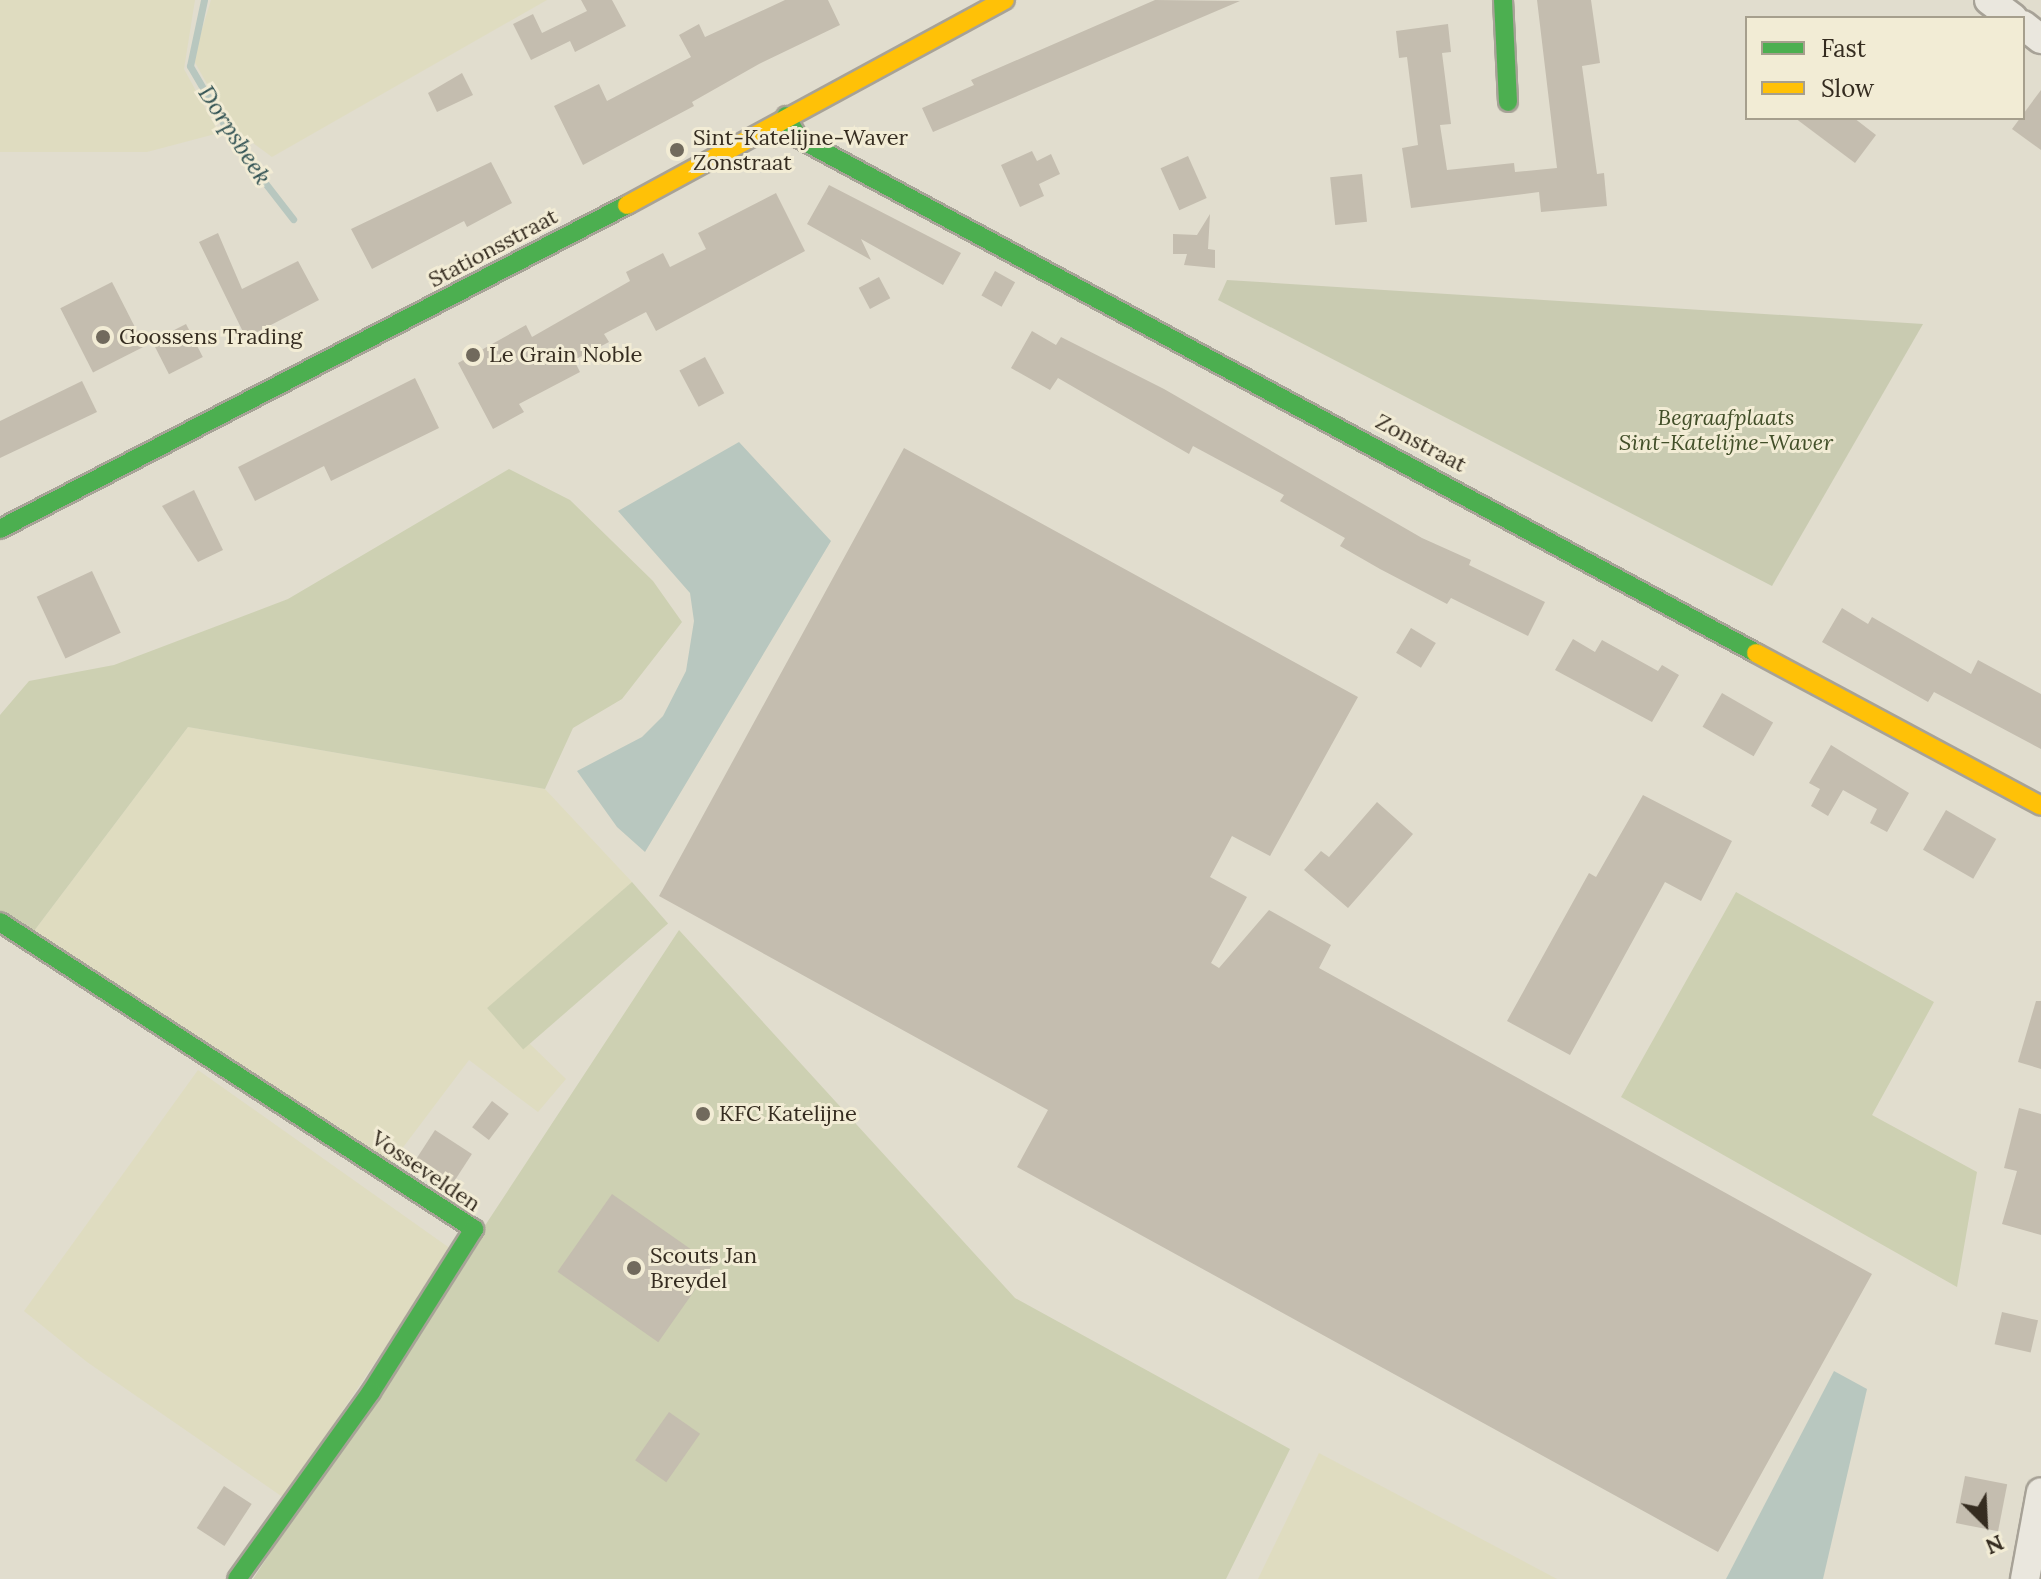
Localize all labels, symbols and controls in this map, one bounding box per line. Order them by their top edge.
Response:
legend [1745,16,2025,120]
text: Fast [1821,33,1866,64]
text: Slow [1821,73,1874,104]
water label: Dorpsbeek [192,80,278,190]
place label: Sint-Katelijne-Waver Zonstraat [693,124,908,176]
marker: Sint-Katelijne-Waver Zonstraat [668,141,686,159]
street label: Stationsstraat [424,203,562,293]
place label: Goossens Trading [119,324,302,350]
marker: Goossens Trading [94,328,112,346]
place label: Le Grain Noble [489,342,642,368]
marker: Le Grain Noble [464,346,482,364]
park label: Begraafplaats Sint-Katelijne-Waver [1619,404,1833,456]
street label: Zonstraat [1371,408,1471,478]
place label: KFC Katelijne [719,1101,857,1127]
marker: KFC Katelijne [694,1105,712,1123]
street label: Vossevelden [366,1125,486,1217]
place label: Scouts Jan Breydel [650,1242,757,1294]
marker: Scouts Jan Breydel [625,1259,643,1277]
north arrow [1945,1483,2025,1563]
text: N [1981,1529,2008,1561]

